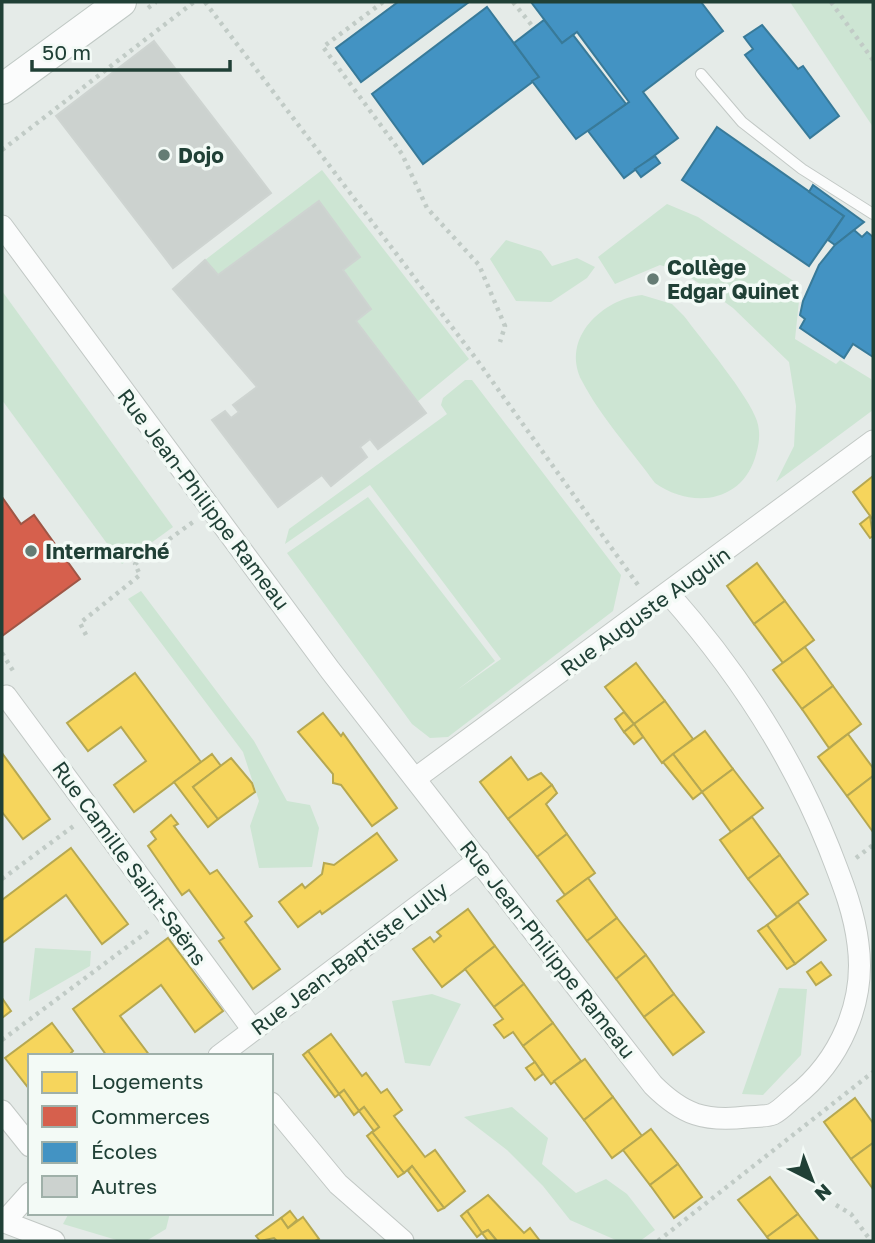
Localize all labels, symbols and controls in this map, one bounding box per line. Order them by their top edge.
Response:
scale bar [32,28,229,72]
text: 50 m [42,39,91,65]
place label: Dojo [178,142,224,168]
marker: Dojo [156,147,172,163]
place label: Collège Edgar Quinet [667,254,799,304]
marker: Collège Edgar Quinet [645,271,661,287]
street label: Rue Jean-Philippe Rameau [112,383,296,615]
place label: Intermarché [45,538,169,564]
street label: Rue Auguste Auguin [555,541,735,681]
marker: Intermarché [23,543,39,559]
street label: Rue Camille Saint-Saëns [47,756,213,970]
street label: Rue Jean-Philippe Rameau [455,835,641,1063]
street label: Rue Jean-Baptiste Lully [246,875,453,1040]
legend [28,1054,273,1215]
text: Logements [91,1068,203,1094]
text: Commerces [91,1103,210,1129]
text: Écoles [91,1138,157,1164]
north arrow [777,1145,847,1215]
text: Autres [91,1173,157,1199]
text: N [811,1180,837,1206]

